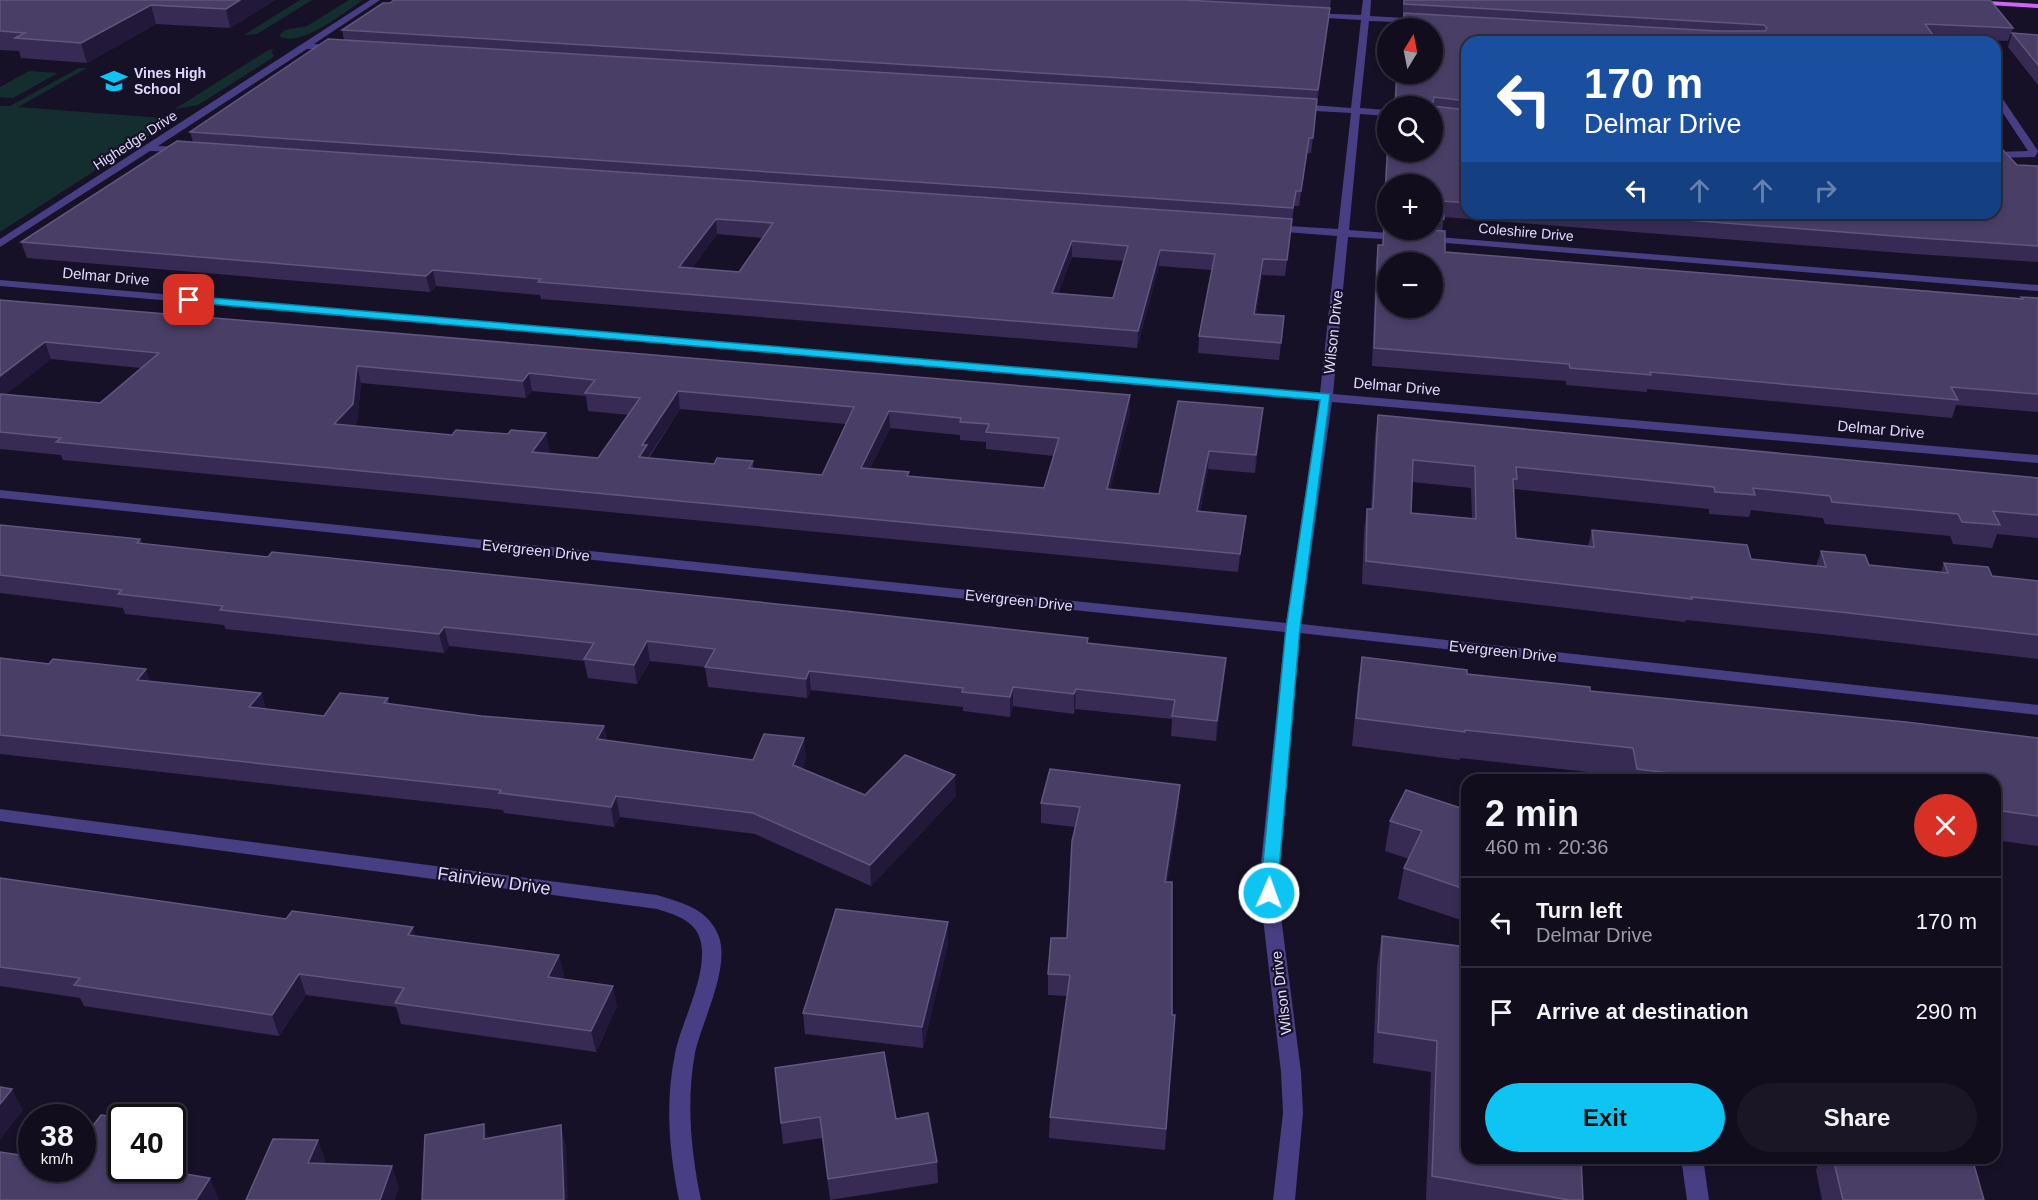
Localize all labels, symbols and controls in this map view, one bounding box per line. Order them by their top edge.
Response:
north arrow [1377,18,1443,84]
map controls [1377,18,1443,318]
icon: left [1485,60,1563,138]
text: 170 m [1584,60,1703,107]
place label: Vines High School [134,65,206,97]
school or university icon: Vines High School [99,66,129,96]
button: search [1377,96,1443,162]
street label: Highedge Drive [90,107,180,173]
text: Delmar Drive [1584,109,1742,139]
button: + [1377,174,1443,240]
icon: left [1620,174,1653,207]
icon: ahead [1683,174,1716,207]
icon: ahead [1746,174,1779,207]
icon: right [1809,174,1842,207]
street label: Coleshire Drive [1478,220,1575,244]
button: − [1377,252,1443,318]
street label: Delmar Drive [62,264,150,288]
pin [163,274,214,325]
icon: arrive [172,283,205,316]
street label: Wilson Drive [1320,289,1346,375]
street label: Delmar Drive [1353,374,1441,398]
street label: Delmar Drive [1837,417,1925,441]
street label: Evergreen Drive [481,536,591,564]
street label: Evergreen Drive [964,586,1074,614]
street label: Evergreen Drive [1448,637,1558,665]
text: 2 min [1485,793,1579,834]
button: close [1914,794,1977,857]
text: 460 m · 20:36 [1485,836,1608,858]
position arrow [1237,861,1301,925]
street label: Fairview Drive [436,863,552,899]
text: Turn left [1536,898,1622,923]
icon: left [1485,906,1518,939]
text: 170 m [1916,909,1977,934]
text: Delmar Drive [1536,924,1653,946]
street label: Wilson Drive [1267,950,1295,1036]
icon: arrive [1485,996,1518,1029]
text: Arrive at destination [1536,999,1749,1024]
text: 290 m [1916,999,1977,1024]
button: Exit [1485,1083,1725,1152]
button: Share [1737,1083,1977,1152]
speed limit sign: 40 [108,1104,186,1182]
text: 38 [40,1119,74,1152]
text: km/h [41,1150,73,1167]

